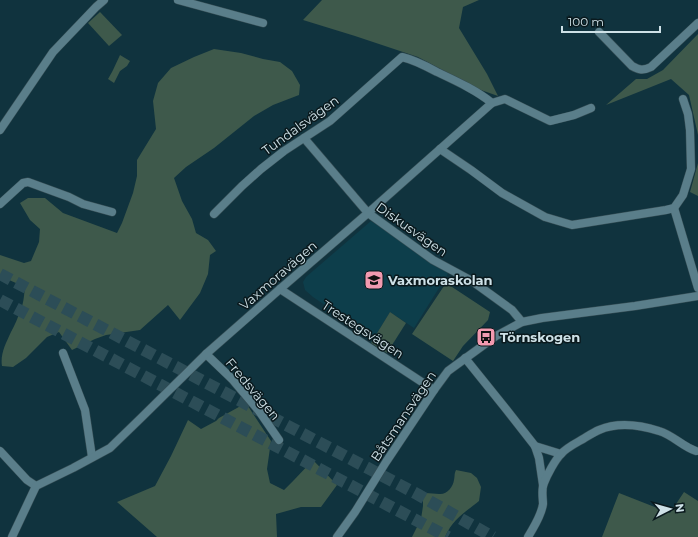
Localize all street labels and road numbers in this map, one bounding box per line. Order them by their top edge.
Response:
street label: Tundalsvägen [258,92,342,158]
street label: Diskusvägen [373,199,451,259]
street label: Vaxmoravägen [236,237,320,313]
street label: Trestegsvägen [319,297,407,361]
street label: Fredsvägen [222,355,284,423]
street label: Båtsmansvägen [367,368,439,464]

